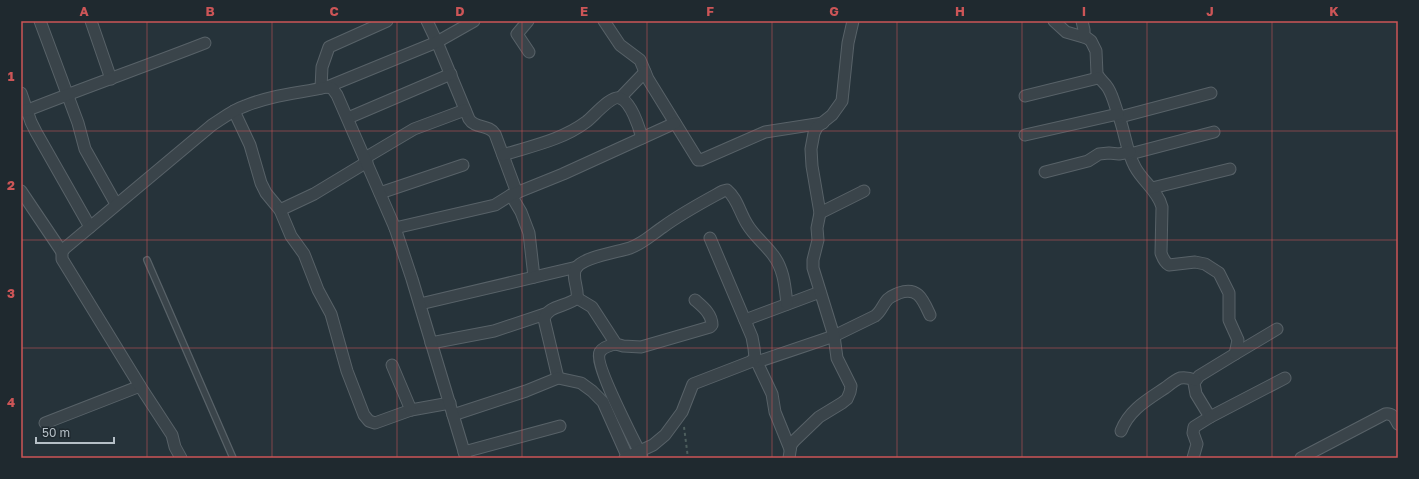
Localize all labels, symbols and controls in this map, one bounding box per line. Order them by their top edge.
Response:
text: A [79,3,89,19]
text: B [205,3,215,19]
text: C [329,3,339,19]
text: D [455,3,465,19]
text: E [580,3,588,19]
text: F [706,3,714,19]
text: G [829,3,839,19]
text: H [955,3,965,19]
text: I [1082,3,1086,19]
text: J [1206,3,1214,19]
text: K [1329,3,1339,19]
text: 1 [8,68,15,84]
text: 2 [7,177,15,193]
text: 3 [7,285,15,301]
text: 4 [7,394,15,410]
scale bar [36,419,114,445]
text: 50 m [42,425,70,440]

